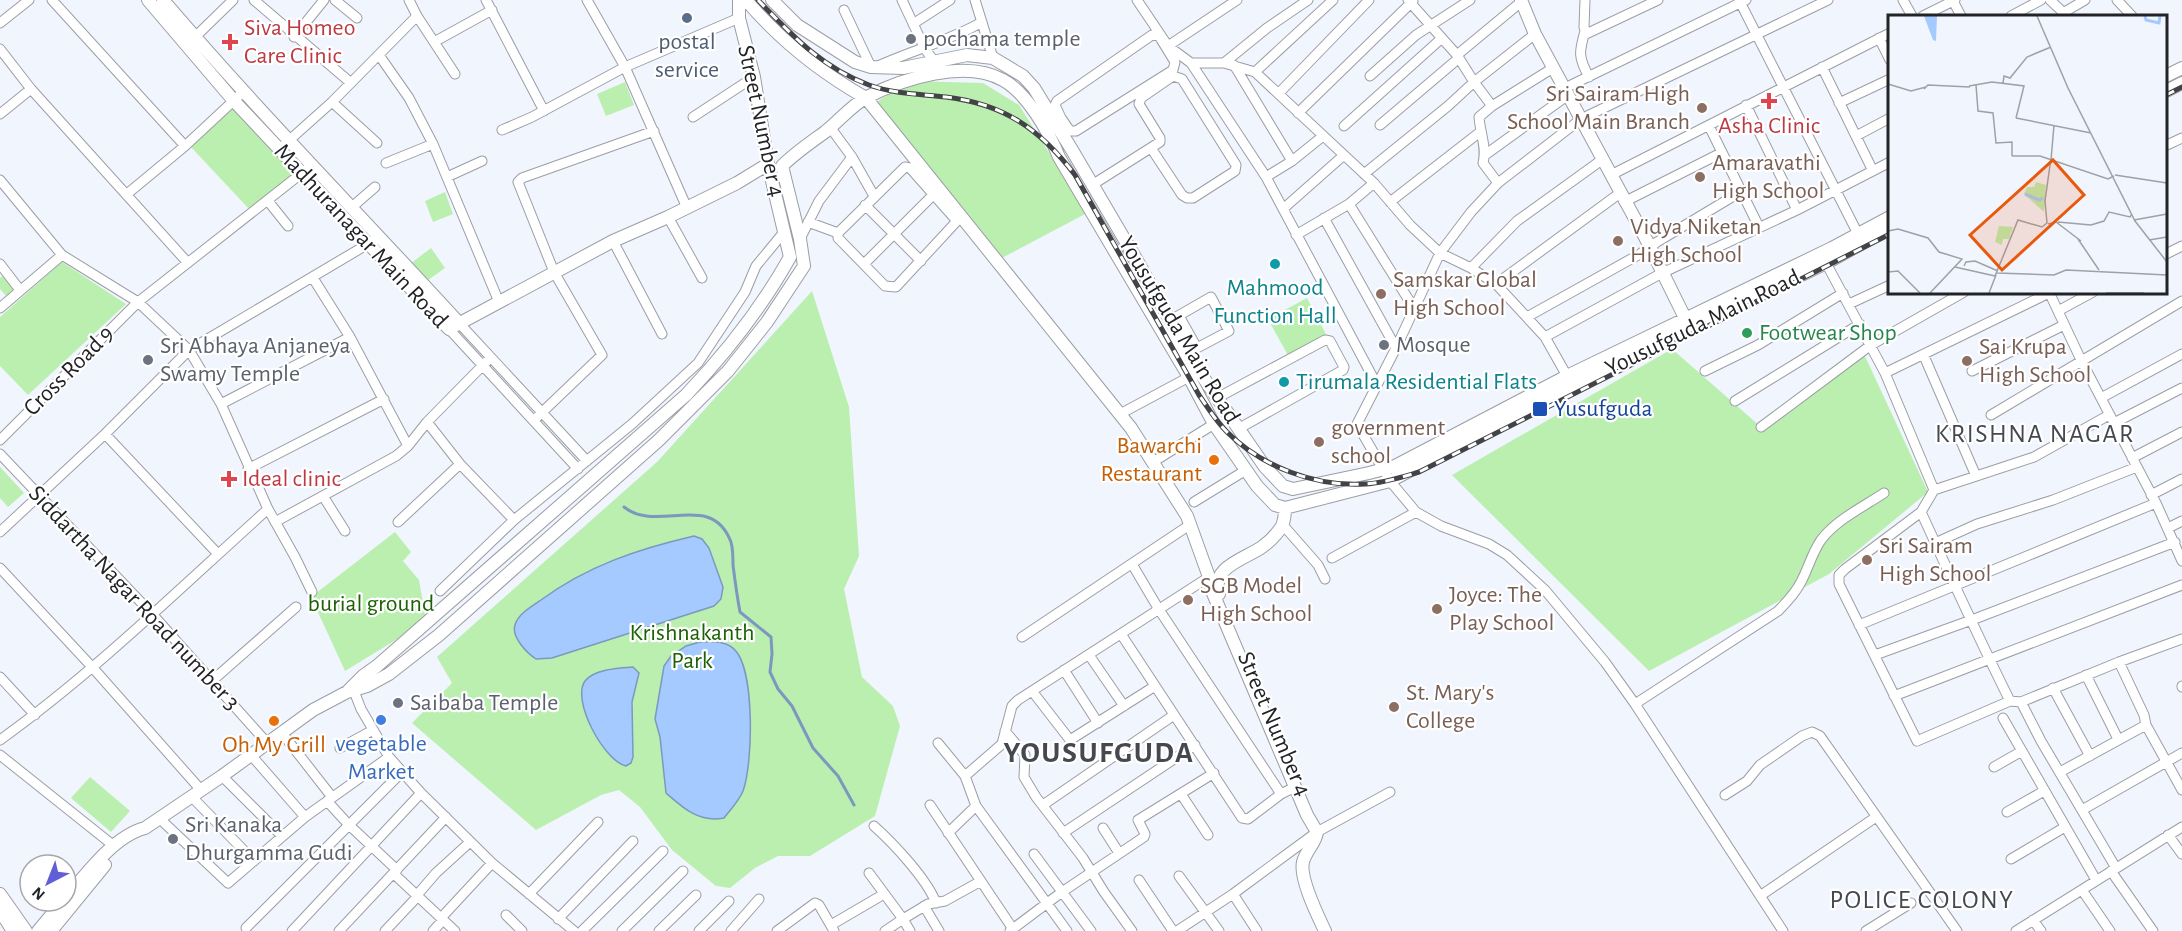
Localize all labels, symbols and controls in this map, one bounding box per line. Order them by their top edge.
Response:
marker: postal service [680,11,694,25]
inset map [1888,15,2167,294]
place label: Siva Homeo Care Clinic [244,16,355,68]
place label: pochama temple [923,27,1081,51]
place label: postal service [655,30,719,82]
marker: pochama temple [904,32,918,46]
marker: Siva Homeo Care Clinic [221,33,239,51]
street label: Street Number 4 [733,43,789,199]
place label: Sri Sairam High School Main Branch [1507,82,1690,134]
marker: Asha Clinic [1760,92,1778,110]
marker: Sri Sairam High School Main Branch [1695,101,1709,115]
place label: Asha Clinic [1718,114,1820,138]
street label: Madhuranagar Main Road [270,139,452,333]
place label: Amaravathi High School [1712,151,1824,203]
marker: Amaravathi High School [1693,170,1707,184]
place label: Vidya Niketan High School [1630,215,1761,267]
street label: Yousufguda Main Road [1114,232,1244,428]
marker: Vidya Niketan High School [1611,234,1625,248]
marker: Mahmood Function Hall [1268,257,1282,271]
street label: Yousufguda Main Road [1602,265,1804,381]
place label: Samskar Global High School [1393,268,1537,320]
place label: Mahmood Function Hall [1213,276,1337,328]
marker: Samskar Global High School [1374,287,1388,301]
street label: Cross Road 9 [19,321,119,421]
place label: Footwear Shop [1759,321,1897,345]
marker: Footwear Shop [1740,326,1754,340]
place label: Mosque [1396,333,1471,357]
place label: Sri Abhaya Anjaneya Swamy Temple [160,334,351,386]
place label: Sai Krupa High School [1979,335,2091,387]
marker: Mosque [1377,338,1391,352]
marker: Sri Abhaya Anjaneya Swamy Temple [141,353,155,367]
marker: Sai Krupa High School [1960,354,1974,368]
place label: Tirumala Residential Flats [1296,370,1537,394]
marker: Tirumala Residential Flats [1277,375,1291,389]
place label: Yusufguda [1554,397,1652,421]
marker: Yusufguda [1531,400,1549,418]
place label: government school [1331,416,1446,468]
district label: KRISHNA NAGAR [1935,421,2135,447]
place label: Bawarchi Restaurant [1100,434,1202,486]
marker: government school [1312,435,1326,449]
marker: Bawarchi Restaurant [1207,453,1221,467]
place label: Ideal clinic [242,467,341,491]
marker: Ideal clinic [220,470,238,488]
street label: Siddartha Nagar Road number 3 [24,481,244,715]
place label: Sri Sairam High School [1879,534,1991,586]
marker: Sri Sairam High School [1860,553,1874,567]
place label: SGB Model High School [1200,574,1312,626]
place label: Joyce: The Play School [1449,583,1554,635]
park label: burial ground [308,592,434,616]
marker: SGB Model High School [1181,593,1195,607]
marker: Joyce: The Play School [1430,602,1444,616]
park label: Krishnakanth Park [630,621,754,673]
street label: Street Number 4 [1233,648,1315,800]
place label: St. Mary's College [1406,681,1494,733]
place label: Saibaba Temple [410,691,558,715]
marker: Saibaba Temple [391,696,405,710]
marker: St. Mary's College [1387,700,1401,714]
marker: vegetable Market [374,713,388,727]
marker: Oh My Grill [267,714,281,728]
place label: vegetable Market [335,732,427,784]
place label: Oh My Grill [222,733,326,757]
district label: YOUSUFGUDA [1004,738,1194,768]
place label: Sri Kanaka Dhurgamma Gudi [185,813,353,865]
marker: Sri Kanaka Dhurgamma Gudi [166,832,180,846]
north arrow [18,853,78,913]
text: N [29,884,48,903]
district label: POLICE COLONY [1829,887,2015,913]

